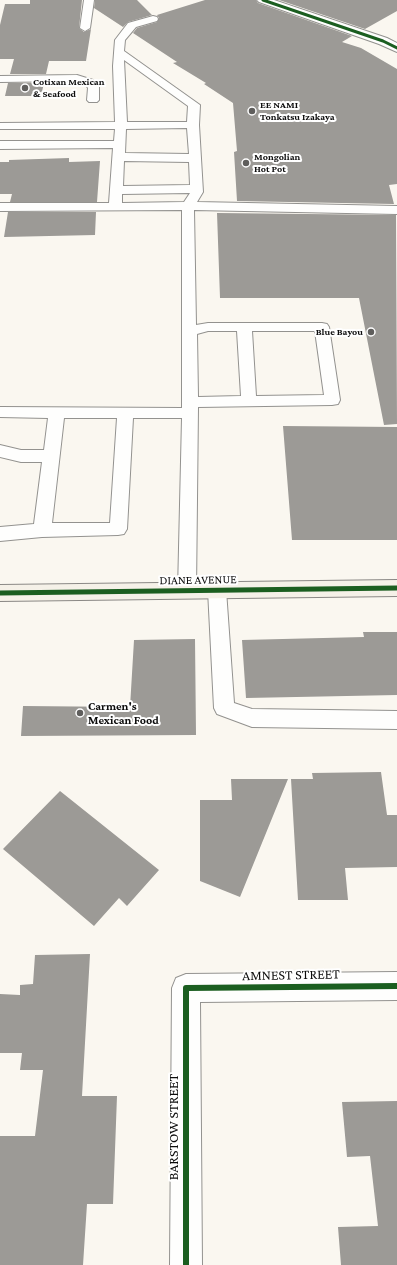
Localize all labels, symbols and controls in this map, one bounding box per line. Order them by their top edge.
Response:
place label: Cotixan Mexican & Seafood [33,76,104,100]
marker: Cotixan Mexican & Seafood [20,83,30,93]
place label: EE NAMI Tonkatsu Izakaya [260,99,335,122]
marker: EE NAMI Tonkatsu Izakaya [247,106,257,116]
place label: Mongolian Hot Pot [254,151,300,174]
marker: Mongolian Hot Pot [241,158,251,168]
place label: Blue Bayou [316,326,363,338]
marker: Blue Bayou [366,327,376,337]
street label: DIANE AVENUE [159,572,237,588]
place label: Carmen's Mexican Food [88,699,159,727]
marker: Carmen's Mexican Food [75,708,85,718]
street label: AMNEST STREET [242,966,340,984]
street label: BARSTOW STREET [166,1074,182,1180]

